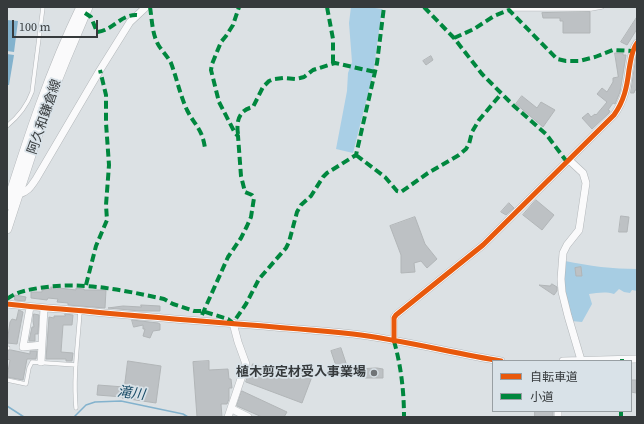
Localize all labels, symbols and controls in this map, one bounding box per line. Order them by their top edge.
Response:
scale bar [14,12,100,38]
text: 100 m [19,19,51,35]
street label: 阿久和鎌倉線 [25,78,65,156]
legend [492,360,632,412]
place label: 植木剪定材受入事業場 [236,365,366,381]
marker: 植木剪定材受入事業場 [369,368,379,378]
text: 自転車道 [530,369,578,385]
water label: 滝川 [116,384,146,404]
text: 小道 [530,389,554,405]

